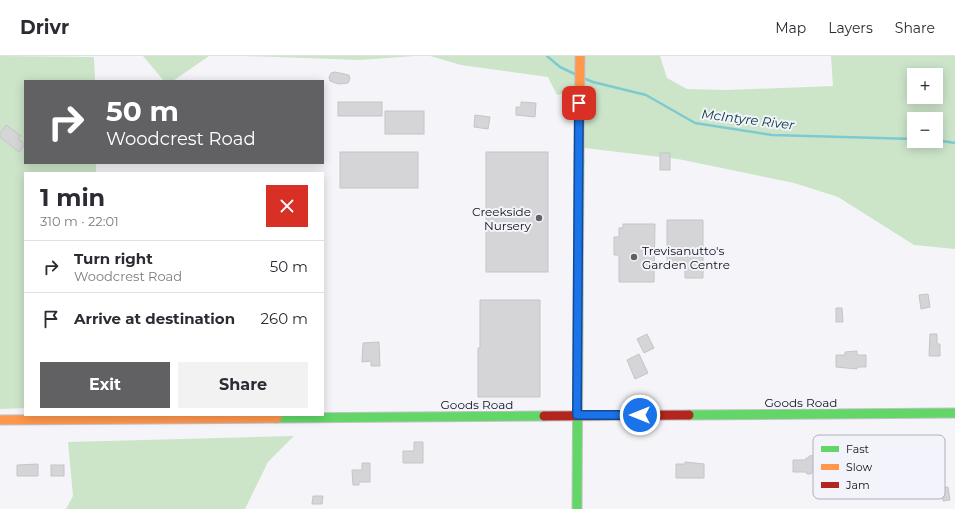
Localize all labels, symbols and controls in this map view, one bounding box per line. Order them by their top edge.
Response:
text: Drivr [20,16,69,39]
text: Map [775,19,806,37]
text: Layers [828,19,873,37]
text: Share [895,19,935,37]
map controls [907,68,943,148]
button: + [907,68,943,104]
pin [562,86,596,120]
icon: arrive [568,92,590,114]
text: 50 m [106,94,179,128]
icon: right [40,96,92,148]
water label: McIntyre River [701,105,796,133]
button: − [907,112,943,148]
text: Woodcrest Road [106,128,256,150]
text: 1 min [40,183,105,212]
button: close [266,185,308,227]
place label: Creekside Nursery [472,204,531,233]
text: 310 m · 22:01 [40,213,119,229]
marker: Creekside Nursery [534,213,544,223]
place label: Trevisanutto's Garden Centre [642,243,730,272]
text: Turn right [74,249,153,268]
marker: Trevisanutto's Garden Centre [629,252,639,262]
icon: right [40,256,62,278]
text: 50 m [270,257,308,276]
text: Woodcrest Road [74,268,182,284]
icon: arrive [40,308,62,330]
text: Arrive at destination [74,309,235,328]
text: 260 m [261,309,308,328]
button: Exit [40,362,170,408]
button: Share [178,362,308,408]
position arrow [619,394,661,436]
street label: Goods Road [765,395,837,410]
street label: Goods Road [441,397,513,412]
legend [813,435,945,499]
text: Fast [846,442,870,456]
text: Slow [846,460,872,474]
text: Jam [845,478,870,492]

